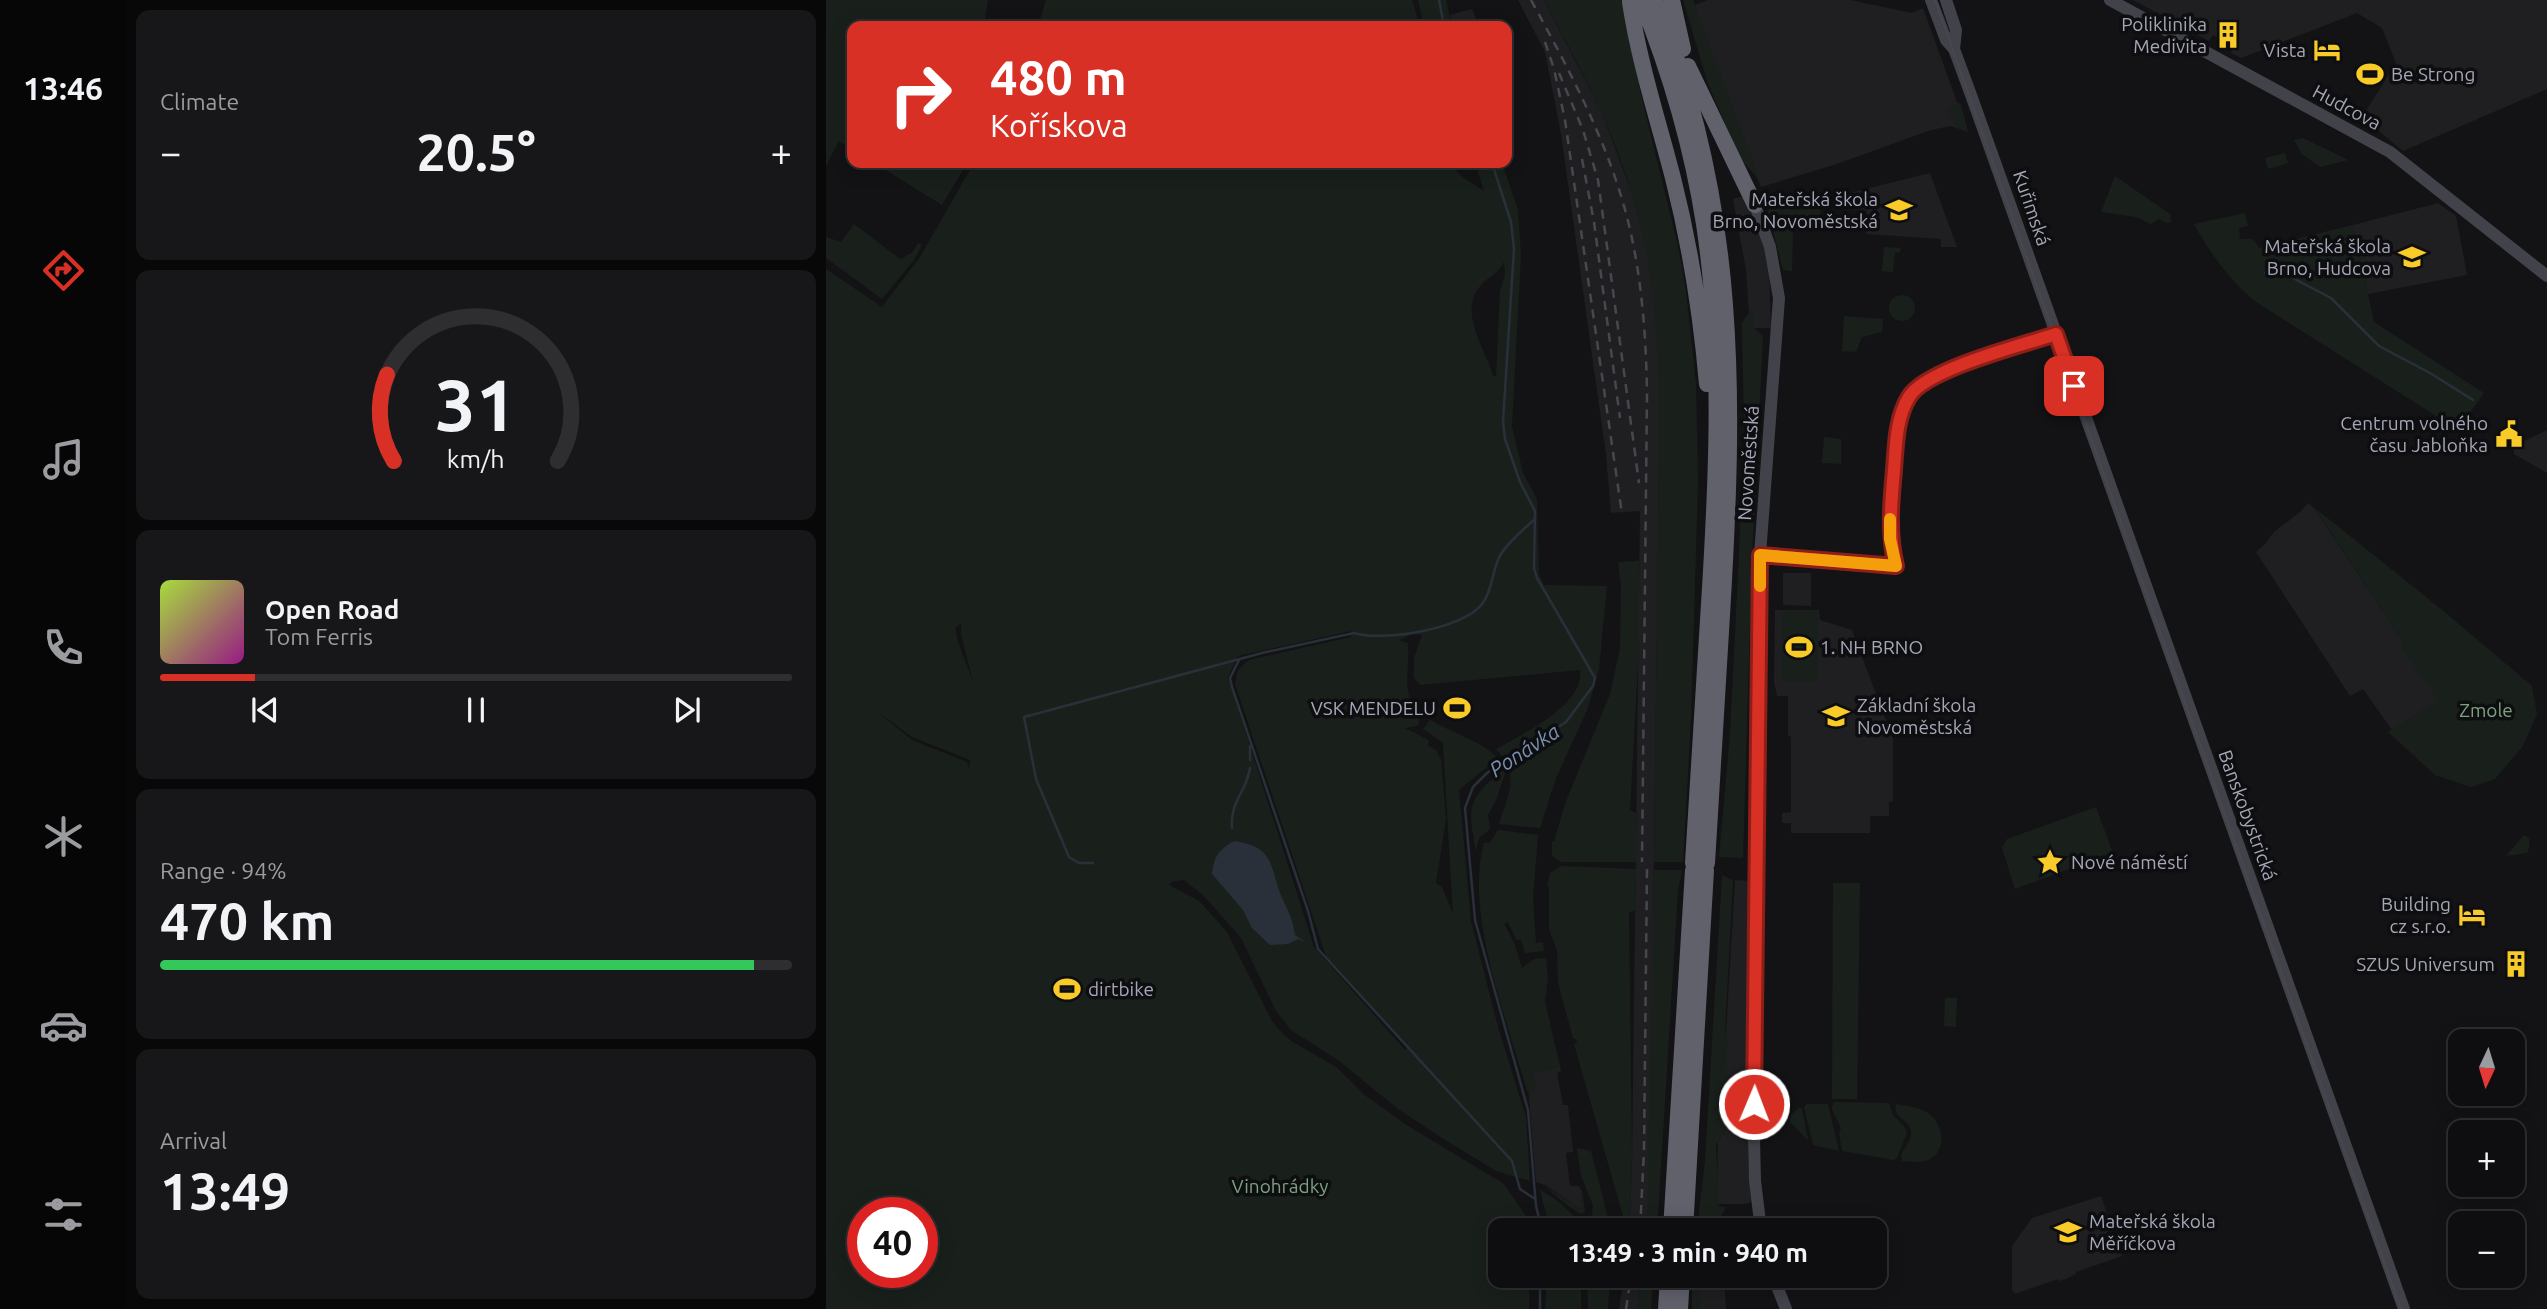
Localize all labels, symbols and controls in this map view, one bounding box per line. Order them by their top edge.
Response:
place label: Poliklinika Medivita [2121,13,2207,57]
building icon: Poliklinika Medivita [2213,20,2243,50]
hotel icon: Vista [2312,35,2342,65]
place label: Vista [2263,39,2306,61]
icon: right [875,49,966,140]
text: 480 m [990,49,1127,104]
sports icon: Be Strong [2355,59,2385,89]
place label: Be Strong [2391,63,2475,85]
text: 13:46 [23,70,103,106]
street label: Hudcova [2309,80,2385,134]
text: Climate [160,89,239,114]
text: Kořískova [990,107,1128,143]
text: 20.5° [416,123,536,181]
text: − [160,131,181,173]
text: + [771,131,792,173]
street label: Kuřimská [2009,167,2055,249]
place label: Mateřská škola Brno, Novoměstská [1713,188,1878,232]
school or university icon: Mateřská škola Brno, Novoměstská [1884,195,1914,225]
place label: Mateřská škola Brno, Hudcova [2264,235,2391,279]
school or university icon: Mateřská škola Brno, Hudcova [2397,242,2427,272]
icon: directions [39,246,88,295]
pin [2044,356,2104,416]
text: 31 [435,363,517,445]
icon: arrive [2055,367,2093,405]
street label: Novoměstská [1733,405,1763,521]
place label: Centrum volného času Jabloňka [2340,412,2488,456]
public building icon: Centrum volného času Jabloňka [2494,419,2524,449]
icon: music [39,435,88,484]
text: km/h [447,444,505,472]
text: Open Road [265,595,399,624]
icon: phone [39,623,88,672]
text: Tom Ferris [265,624,373,649]
sports icon: 1. NH BRNO [1784,632,1814,662]
place label: 1. NH BRNO [1820,636,1923,658]
icon: previous [246,691,284,729]
icon: pause [457,691,495,729]
icon: next [668,691,706,729]
sports icon: VSK MENDELU [1442,693,1472,723]
place label: Základní škola Novoměstská [1857,694,1976,738]
place label: VSK MENDELU [1311,697,1436,719]
park label: Zmole [2459,699,2513,721]
school or university icon: Základní škola Novoměstská [1821,701,1851,731]
water label: Ponávka [1485,719,1563,781]
street label: Banskobystrická [2214,747,2282,883]
icon: climate [39,812,88,861]
place icon: Nové náměstí [2035,847,2065,877]
place label: Nové náměstí [2071,851,2188,873]
text: Range · 94% [160,858,287,883]
text: 470 km [160,892,334,950]
place label: Building cz s.r.o. [2381,893,2451,937]
hotel icon: Building cz s.r.o. [2457,900,2487,930]
building icon: SZUS Universum [2501,949,2531,979]
place label: SZUS Universum [2356,953,2495,975]
sports icon: dirtbike [1052,974,1082,1004]
place label: dirtbike [1088,978,1154,1000]
icon: car [39,1001,88,1050]
north arrow [2448,1029,2525,1106]
map controls [2448,1029,2525,1288]
position arrow [1717,1067,1791,1141]
button: + [2448,1120,2525,1197]
text: Arrival [160,1128,227,1153]
text: 13:49 [160,1162,290,1220]
park label: Vinohrádky [1232,1175,1328,1197]
icon: filters [39,1190,88,1239]
speed limit sign: 40 [847,1197,938,1288]
place label: Mateřská škola Měříčkova [2089,1210,2216,1254]
button: − [2448,1211,2525,1288]
school or university icon: Mateřská škola Měříčkova [2053,1217,2083,1247]
text: 13:49 · 3 min · 940 m [1567,1238,1808,1267]

